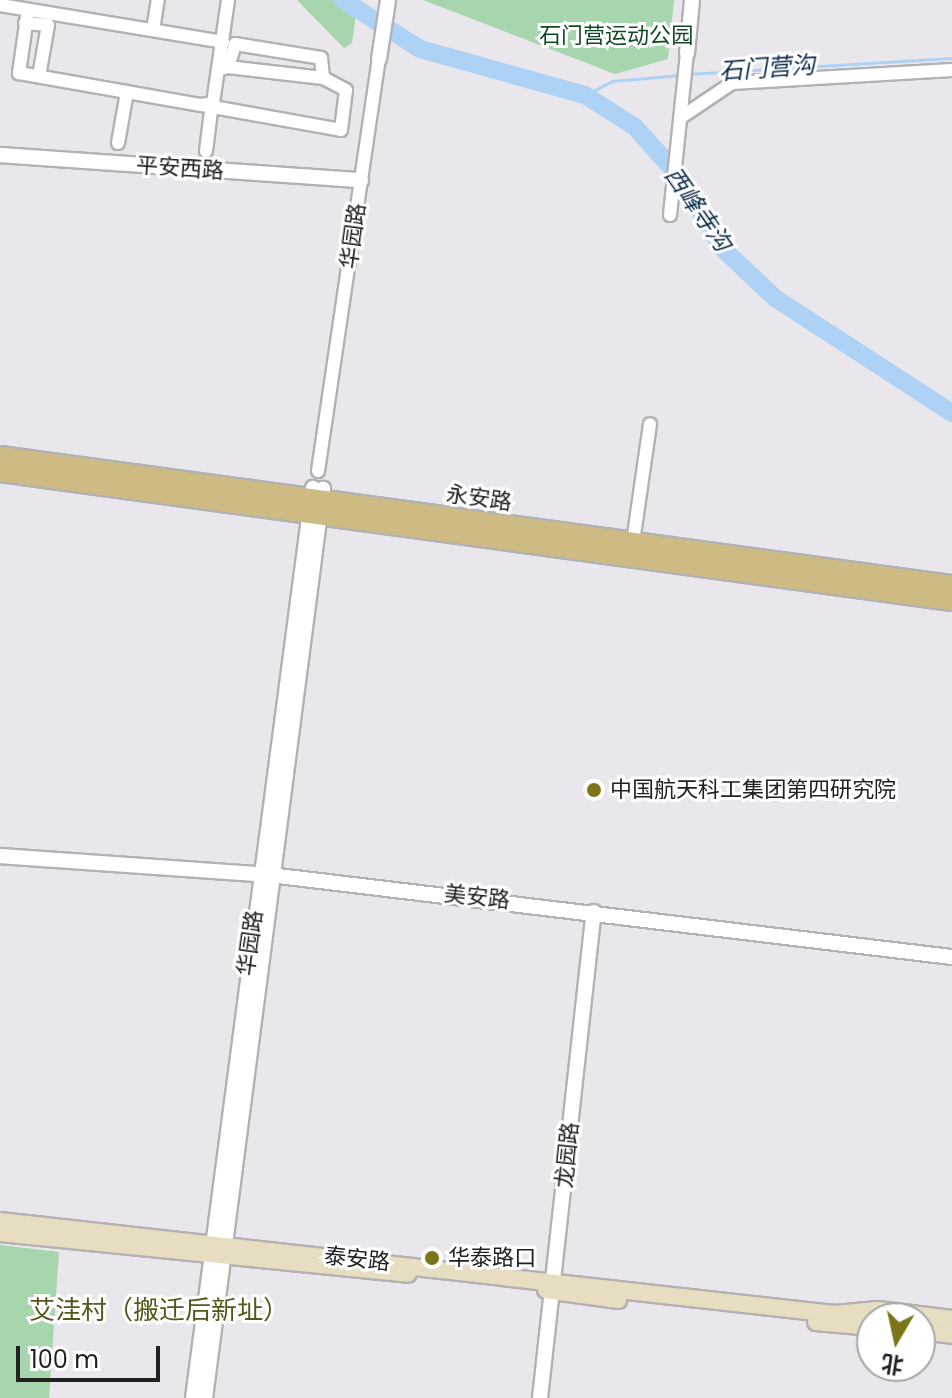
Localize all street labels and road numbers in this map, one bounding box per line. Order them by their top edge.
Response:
street label: 平安西路 [135,152,225,184]
street label: 华园路 [335,201,371,271]
street label: 永安路 [444,480,514,516]
street label: 美安路 [443,880,511,914]
street label: 华园路 [232,908,268,978]
street label: 龙园路 [550,1121,584,1189]
street label: 泰安路 [323,1242,391,1276]

